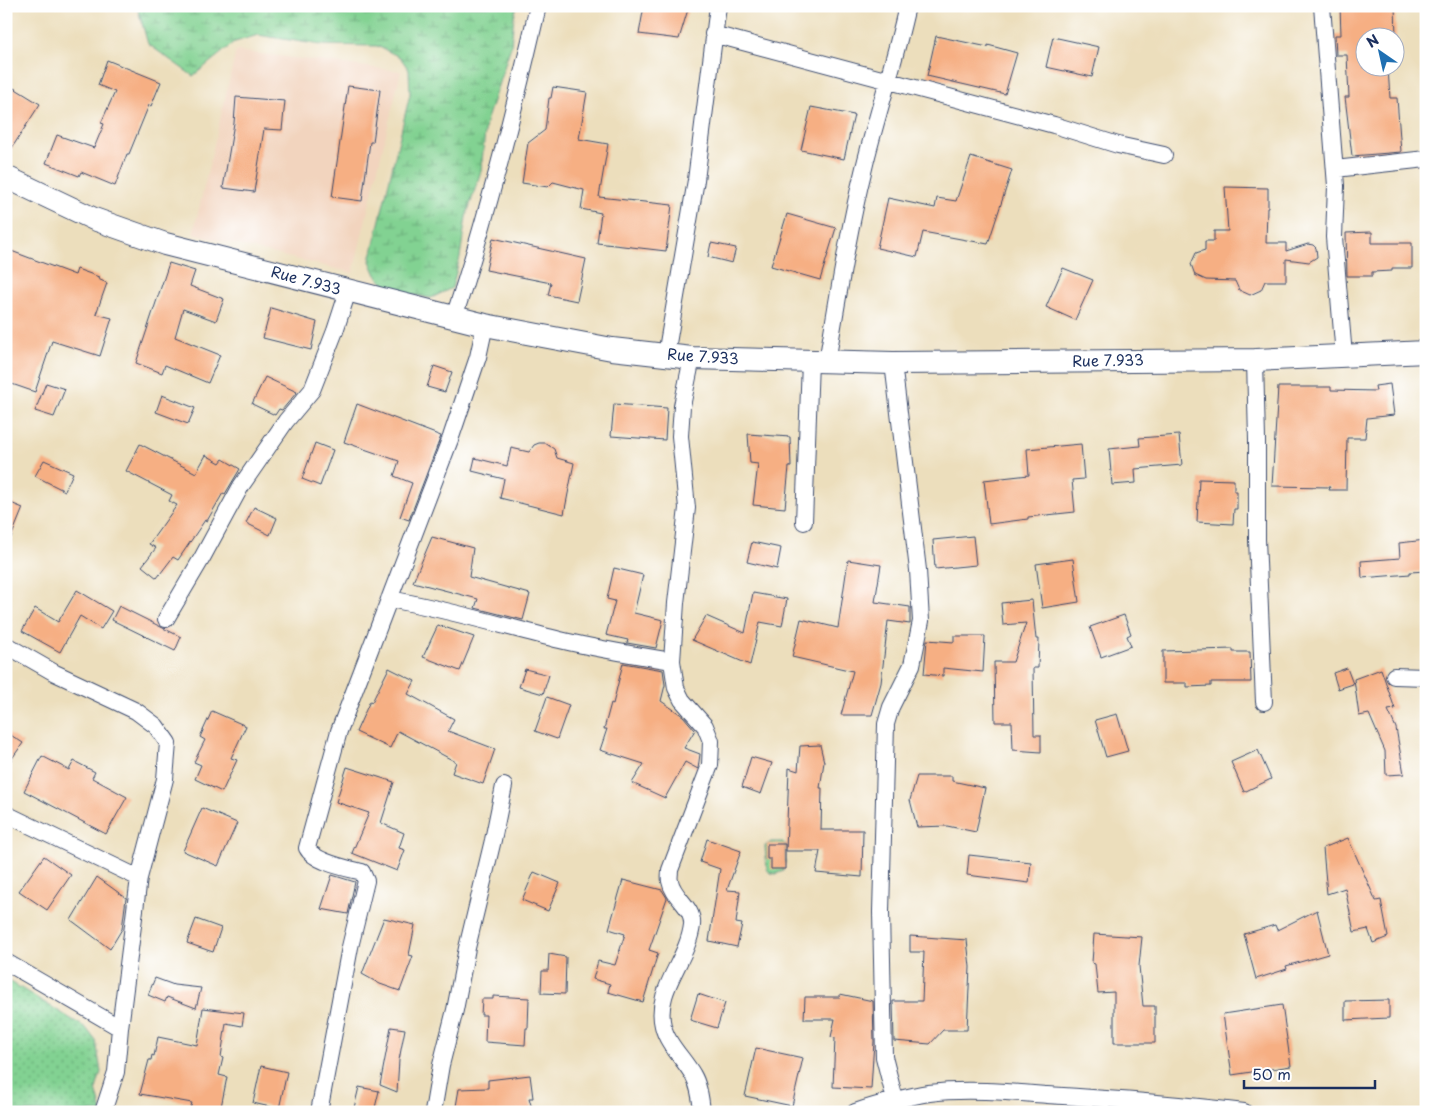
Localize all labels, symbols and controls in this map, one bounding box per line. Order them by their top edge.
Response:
north arrow [1354,28,1404,78]
text: N [1362,29,1383,53]
street label: Rue 7.933 [269,259,344,300]
street label: Rue 7.933 [666,342,740,369]
street label: Rue 7.933 [1072,347,1144,372]
scale bar [1244,1058,1376,1090]
text: 50 m [1252,1062,1291,1085]

